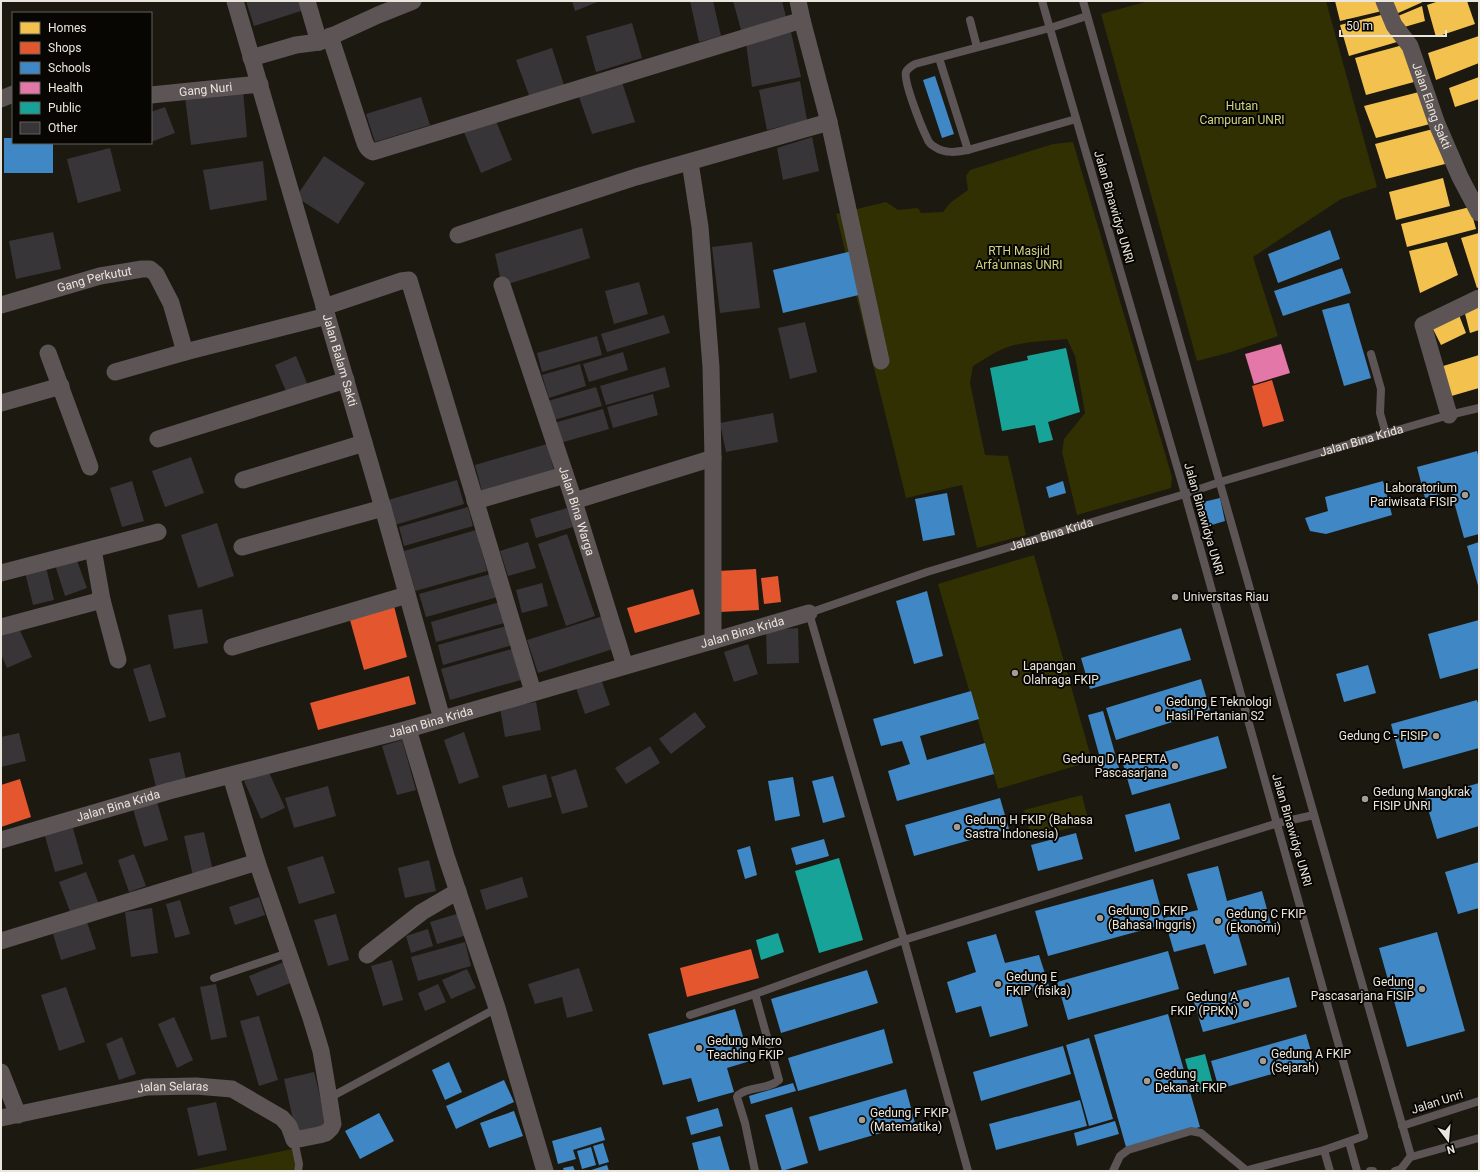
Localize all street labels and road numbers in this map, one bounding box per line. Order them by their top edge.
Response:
street label: Jalan Elang Sakti [1409,61,1454,151]
street label: Gang Nuri [179,80,233,99]
street label: Jalan Binawidya UNRI [1091,149,1137,265]
street label: Gang Perkutut [56,264,133,295]
street label: Jalan Balam Sakti [320,312,360,408]
street label: Jalan Bina Krida [1318,422,1405,460]
street label: Jalan Binawidya UNRI [1181,461,1227,577]
street label: Jalan Bina Warga [556,464,597,557]
street label: Jalan Bina Krida [1008,515,1095,554]
street label: Jalan Bina Krida [699,614,786,651]
street label: Jalan Bina Krida [388,704,475,741]
street label: Jalan Binawidya UNRI [1269,772,1315,888]
street label: Jalan Bina Krida [75,787,162,825]
street label: Jalan Selaras [136,1079,209,1096]
street label: Jalan Unri [1409,1087,1465,1117]

